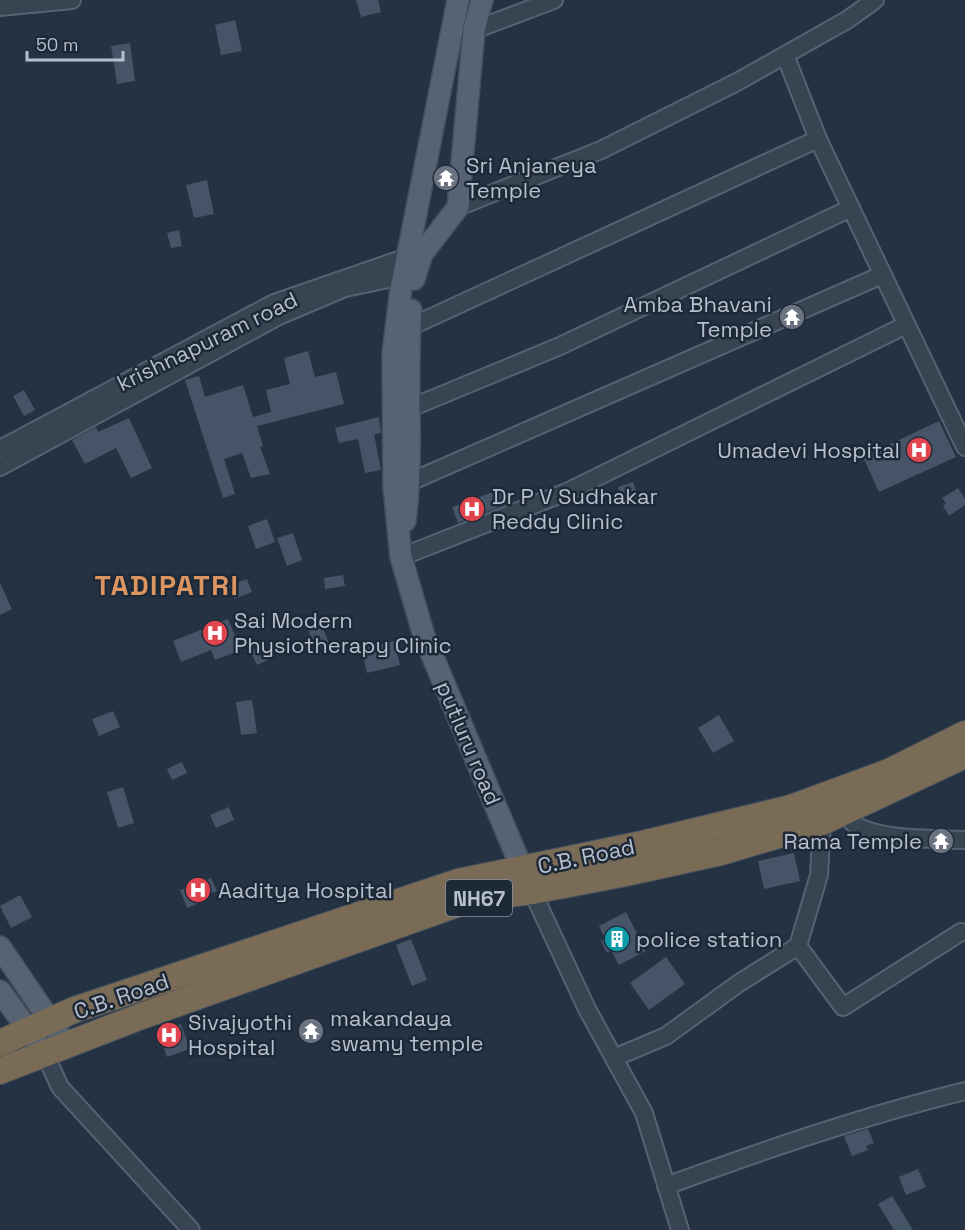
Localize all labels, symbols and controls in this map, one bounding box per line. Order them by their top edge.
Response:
scale bar [27,24,123,62]
text: 50 m [36,33,78,56]
place label: Sri Anjaneya Temple [466,151,597,204]
temple icon: Sri Anjaneya Temple [431,163,461,193]
street label: krishnapuram road [112,285,302,397]
place label: Amba Bhavani Temple [624,290,772,343]
temple icon: Amba Bhavani Temple [777,302,807,332]
hospital icon: Umadevi Hospital [904,435,934,465]
place label: Umadevi Hospital [717,436,900,464]
place label: Dr P V Sudhakar Reddy Clinic [492,482,658,535]
hospital icon: Dr P V Sudhakar Reddy Clinic [457,494,487,524]
district label: TADIPATRI [95,567,239,603]
place label: Sai Modern Physiotherapy Clinic [234,606,452,659]
hospital icon: Sai Modern Physiotherapy Clinic [200,618,230,648]
street label: putluru road [430,677,508,809]
temple icon: Rama Temple [926,826,956,856]
place label: Rama Temple [784,827,922,855]
street label: C.B. Road [535,832,637,880]
hospital icon: Aaditya Hospital [183,875,213,905]
place label: Aaditya Hospital [218,876,393,904]
road number: NH67 [446,880,512,916]
building icon: police station [602,924,632,954]
place label: police station [636,925,782,953]
street label: C.B. Road [70,967,172,1025]
place label: makandaya swamy temple [330,1004,484,1057]
place label: Sivajyothi Hospital [188,1008,292,1061]
temple icon: makandaya swamy temple [296,1016,326,1046]
hospital icon: Sivajyothi Hospital [154,1020,184,1050]

